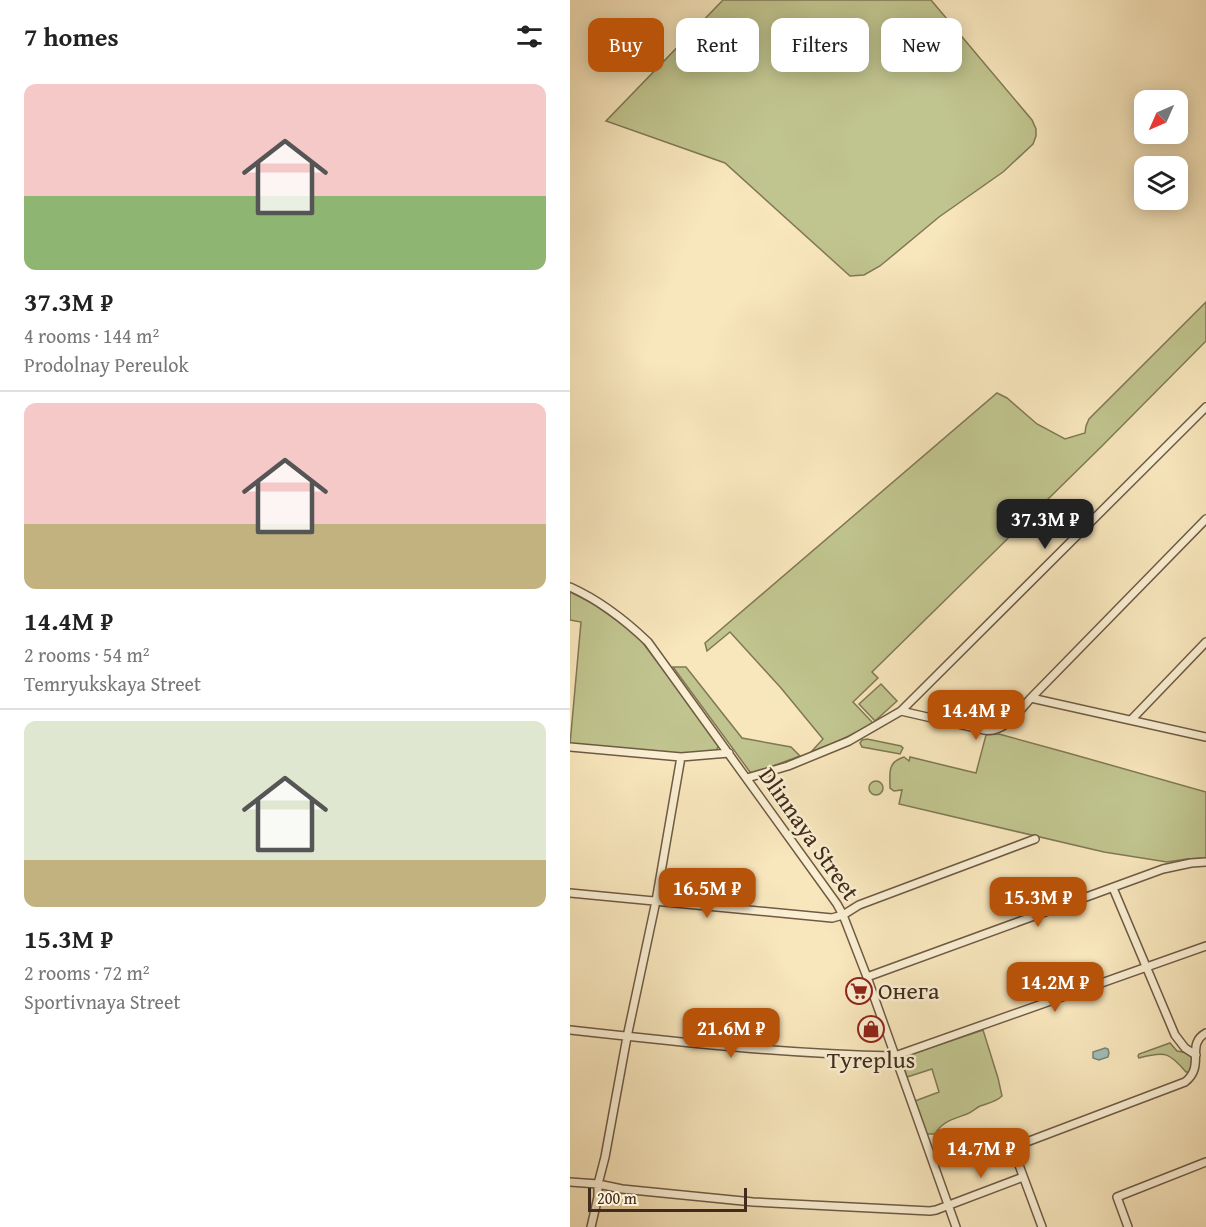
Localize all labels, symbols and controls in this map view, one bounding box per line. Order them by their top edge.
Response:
text: 7 homes [24,17,119,56]
chip: Buy [588,18,664,72]
chip: Rent [676,18,759,72]
chip: Filters [771,18,869,72]
chip: New [881,18,962,72]
icon: filters [513,20,546,53]
north arrow [1134,90,1188,144]
map controls [1134,90,1188,210]
icon: home [231,123,339,231]
button: layers [1134,156,1188,210]
text: 37.3M ₽ [24,282,113,321]
text: 4 rooms · 144 m² [24,321,159,350]
text: Prodolnay Pereulok [24,350,189,379]
icon: home [231,442,339,550]
pin: 37.3M ₽ [990,499,1100,550]
text: 37.3M ₽ [1011,504,1079,533]
text: 14.4M ₽ [24,601,113,640]
text: 2 rooms · 54 m² [24,640,150,669]
text: Temryukskaya Street [24,669,201,698]
pin: 14.4M ₽ [921,690,1031,741]
text: 14.4M ₽ [942,695,1010,724]
icon: home [231,760,339,868]
street label: Dlinnaya Street [751,760,869,908]
pin: 16.5M ₽ [652,868,762,919]
text: 16.5M ₽ [673,873,741,902]
pin: 15.3M ₽ [983,877,1093,928]
text: 15.3M ₽ [1004,882,1072,911]
text: 15.3M ₽ [24,919,113,958]
text: 2 rooms · 72 m² [24,958,150,987]
pin: 14.2M ₽ [1000,962,1110,1013]
text: 14.2M ₽ [1021,967,1089,996]
place label: Онега [878,973,940,1008]
supermarket icon: Онега [844,976,874,1006]
text: Sportivnaya Street [24,987,180,1016]
pin: 21.6M ₽ [676,1008,786,1059]
text: 21.6M ₽ [697,1013,765,1042]
shop icon: Tyreplus [856,1014,886,1044]
place label: Tyreplus [827,1042,915,1077]
pin: 14.7M ₽ [926,1128,1036,1179]
text: 14.7M ₽ [947,1133,1015,1162]
scale bar [588,1185,747,1212]
text: 200 m [597,1186,637,1210]

